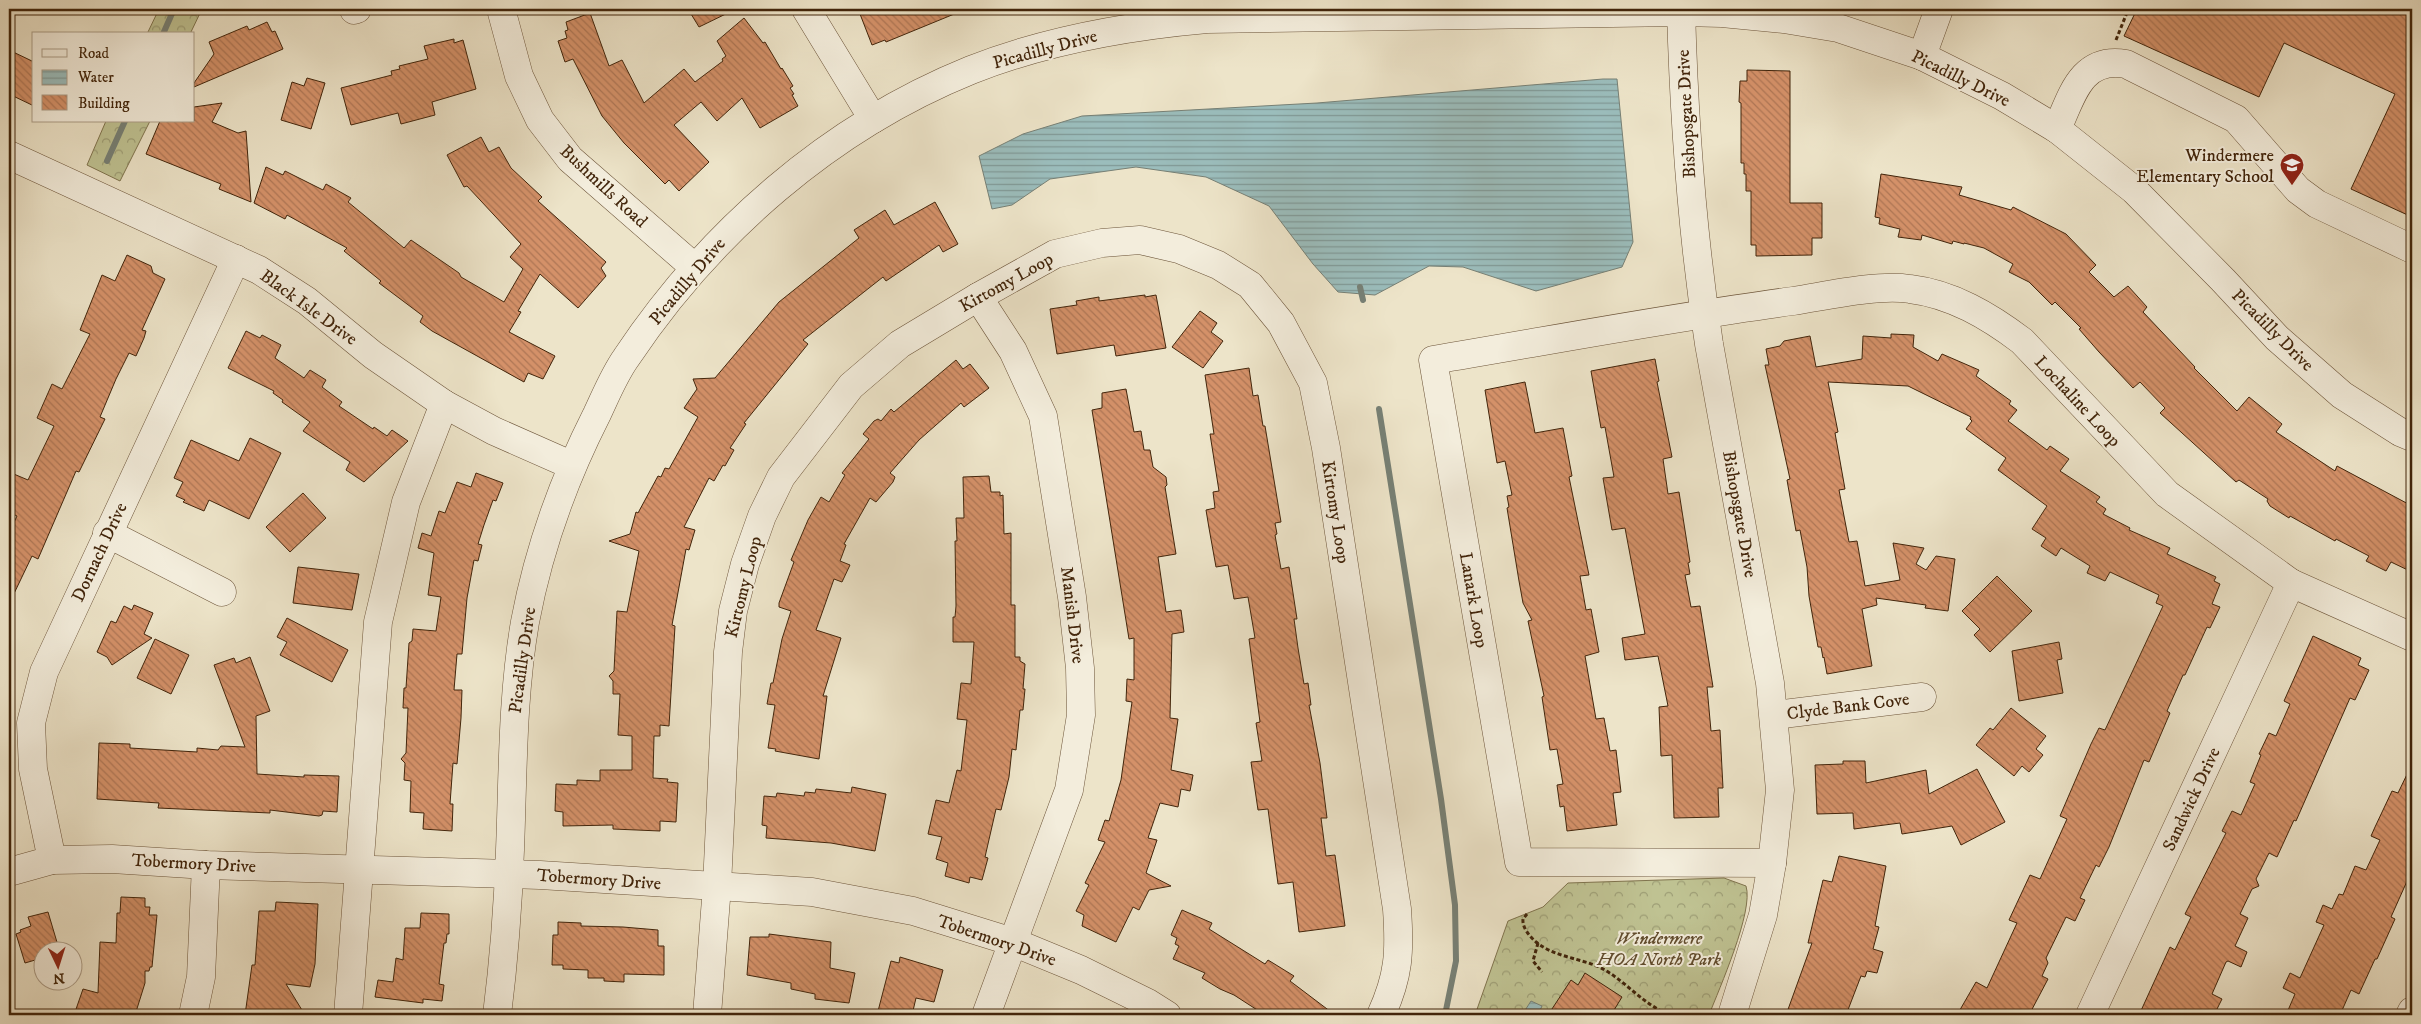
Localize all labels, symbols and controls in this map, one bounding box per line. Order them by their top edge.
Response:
street label: Picadilly Drive [991,25,1100,74]
legend [32,32,195,122]
text: Road [78,44,110,63]
street label: Picadilly Drive [1908,46,2014,112]
street label: Bishopsgate Drive [1673,49,1701,179]
text: Water [77,68,114,87]
text: Building [78,94,130,113]
street label: Bushmills Road [555,141,652,233]
place label: Windermere Elementary School [2136,145,2275,188]
school or university icon: Windermere Elementary School [2279,152,2305,186]
street label: Picadilly Drive [645,234,731,330]
street label: Kirtomy Loop [956,248,1057,318]
street label: Black Isle Drive [255,265,361,351]
street label: Picadilly Drive [2227,285,2318,376]
street label: Lochaline Loop [2029,351,2125,452]
street label: Bishopsgate Drive [1717,449,1761,579]
street label: Kirtomy Loop [1316,459,1354,565]
street label: Dornach Drive [67,499,132,606]
street label: Kirtomy Loop [721,534,767,640]
street label: Lanark Loop [1454,551,1492,650]
street label: Manish Drive [1055,565,1089,665]
street label: Picadilly Drive [505,606,541,715]
street label: Clyde Bank Cove [1786,689,1911,725]
street label: Sandwick Drive [2158,744,2226,855]
street label: Tobermory Drive [131,850,257,878]
street label: Tobermory Drive [536,865,662,895]
street label: Tobermory Drive [934,910,1059,972]
park label: Windermere HOA North Park [1596,928,1722,971]
north arrow [32,942,82,992]
text: N [52,969,65,987]

